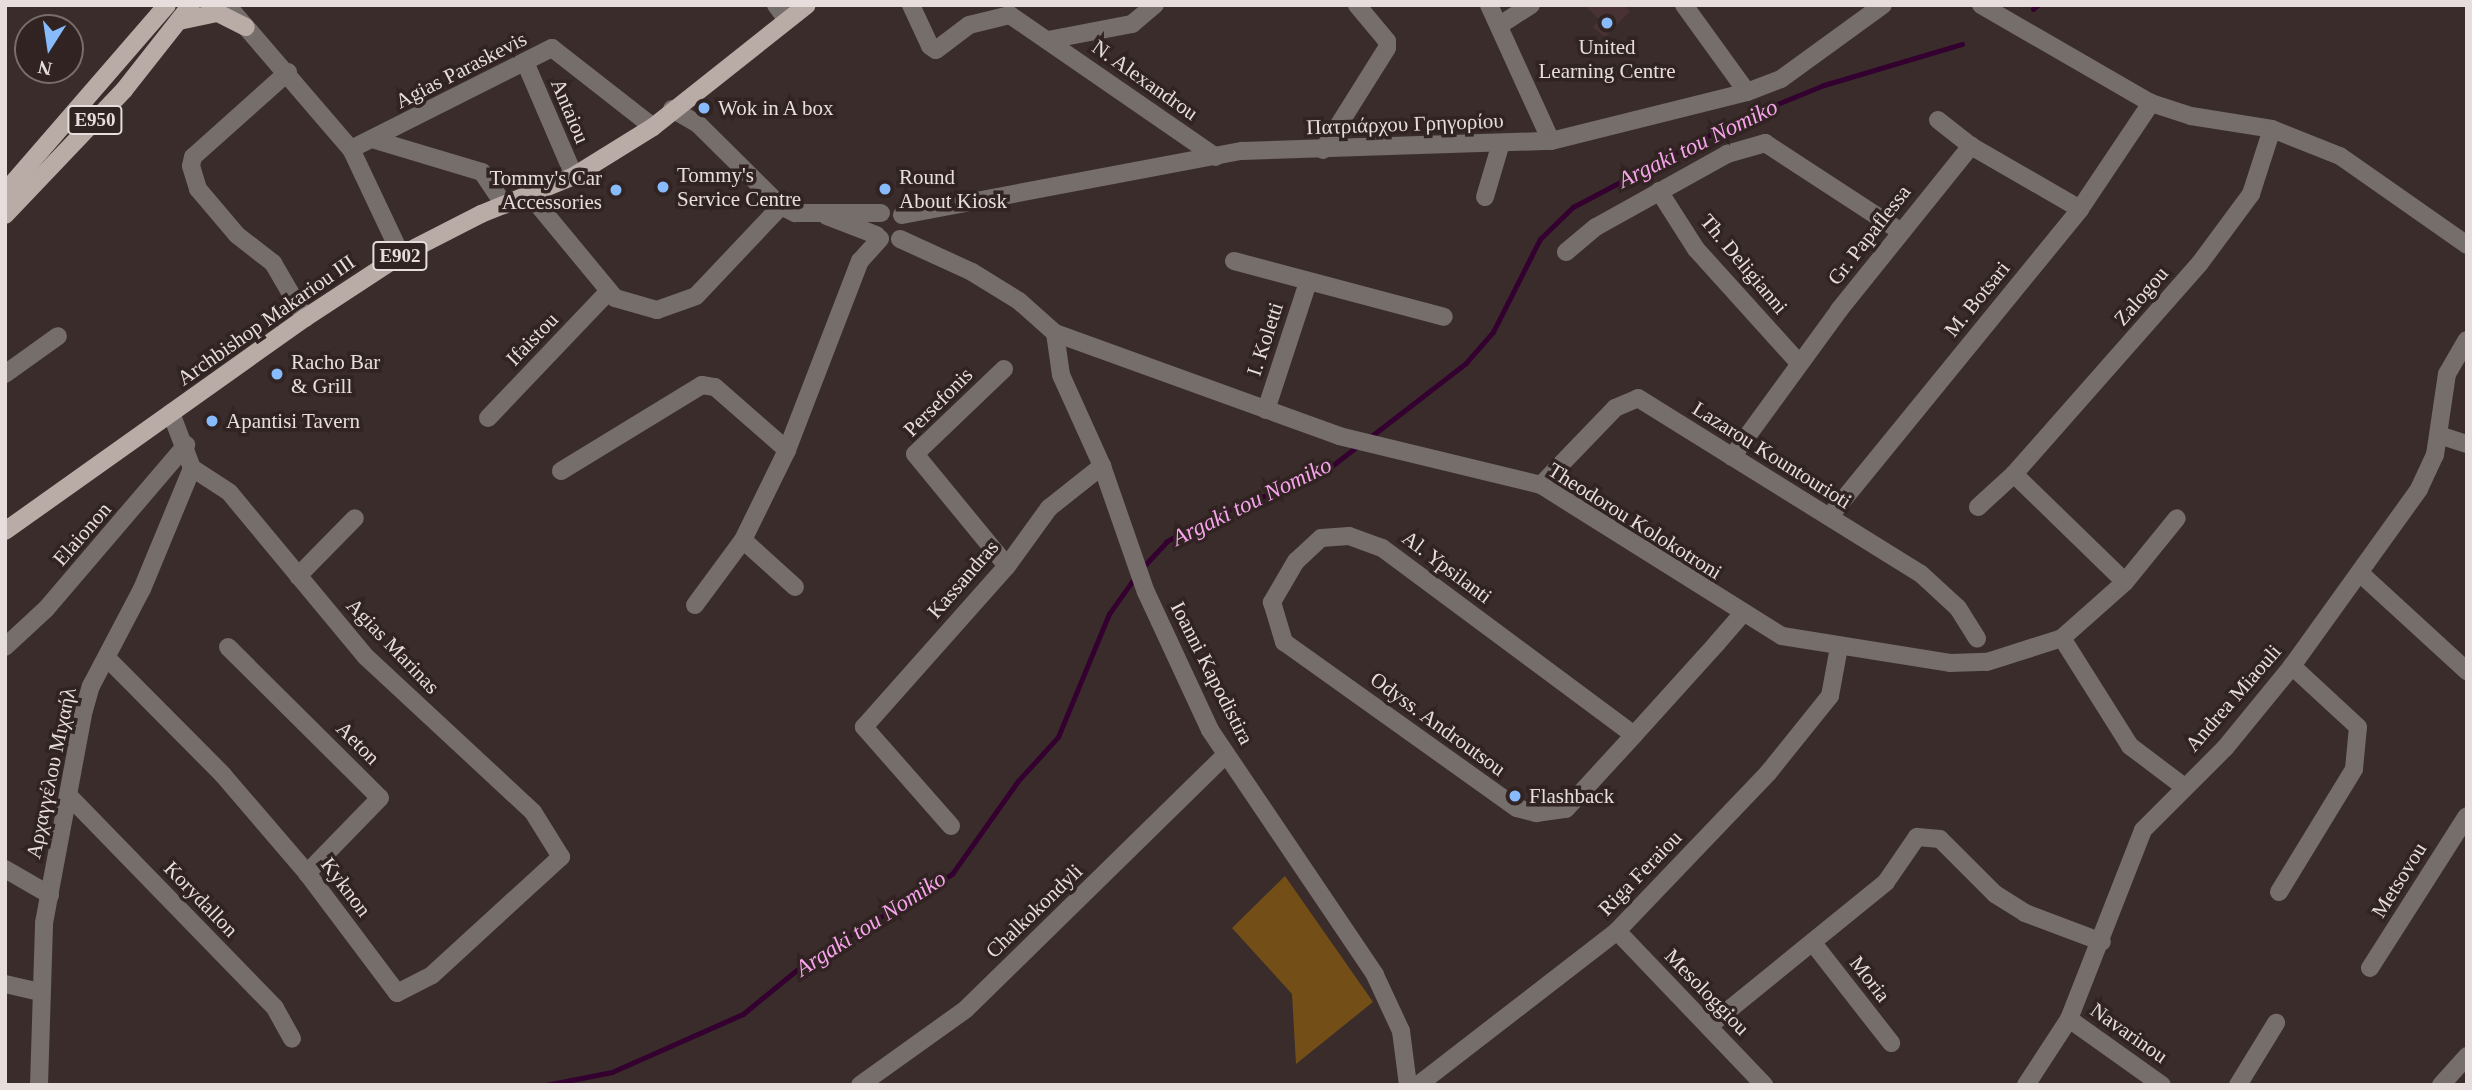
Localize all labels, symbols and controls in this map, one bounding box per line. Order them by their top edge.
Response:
north arrow [14,14,84,84]
marker: United Learning Centre [1599,15,1615,31]
street label: Agias Paraskevis [391,26,531,114]
street label: N. Alexandrou [1087,34,1203,126]
place label: United Learning Centre [1538,34,1676,84]
text: N [36,56,54,80]
street label: Antaiou [545,75,595,147]
water label: Argaki tou Nomiko [1614,93,1782,195]
place label: Wok in A box [718,95,836,121]
marker: Wok in A box [696,100,712,116]
road number: E950 [67,104,123,136]
street label: Πατριάρχου Γρηγορίου [1306,108,1504,140]
place label: Tommy's Service Centre [677,162,801,212]
place label: Round About Kiosk [899,164,1007,214]
place label: Tommy's Car Accessories [489,165,602,215]
marker: Tommy's Service Centre [655,179,671,195]
street label: Gr. Papaflessa [1822,180,1916,290]
marker: Round About Kiosk [877,181,893,197]
marker: Tommy's Car Accessories [608,182,624,198]
street label: Th. Deligianni [1695,209,1793,319]
road number: E902 [372,240,428,272]
street label: Archbishop Makariou III [172,249,360,391]
street label: M. Botsari [1939,256,2015,342]
street label: Zalogou [2109,261,2173,331]
street label: I. Koletti [1241,299,1289,379]
street label: Ifaistou [501,307,563,371]
place label: Racho Bar & Grill [291,349,380,399]
street label: Persefonis [898,362,978,442]
marker: Racho Bar & Grill [269,366,285,382]
street label: Lazarou Kountourioti [1688,396,1856,514]
place label: Apantisi Tavern [226,408,360,434]
marker: Apantisi Tavern [204,413,220,429]
water label: Argaki tou Nomiko [1168,451,1336,553]
street label: Theodorou Kolokotroni [1543,457,1727,585]
street label: Elaionon [48,497,116,571]
street label: Al. Ypsilanti [1397,525,1497,609]
street label: Kassandras [922,535,1004,623]
street label: Agias Marinas [341,593,445,699]
street label: Ioanni Kapodistira [1165,597,1259,749]
street label: Andrea Miaouli [2180,639,2286,757]
street label: Odyss. Androutsou [1365,666,1511,782]
street label: Αρχαγγέλου Μιχαήλ [21,685,81,861]
street label: Aeton [331,716,385,770]
place label: Flashback [1529,783,1614,809]
marker: Flashback [1507,788,1523,804]
street label: Riga Feraiou [1593,825,1687,921]
street label: Metsovou [2366,838,2432,922]
street label: Kyknon [316,852,376,922]
street label: Korydallon [159,856,243,942]
street label: Chalkokondyli [980,859,1088,963]
water label: Argaki tou Nomiko [790,865,952,983]
street label: Mesologgiou [1659,943,1755,1041]
street label: Moria [1844,951,1896,1007]
street label: Navarinou [2085,997,2173,1069]

